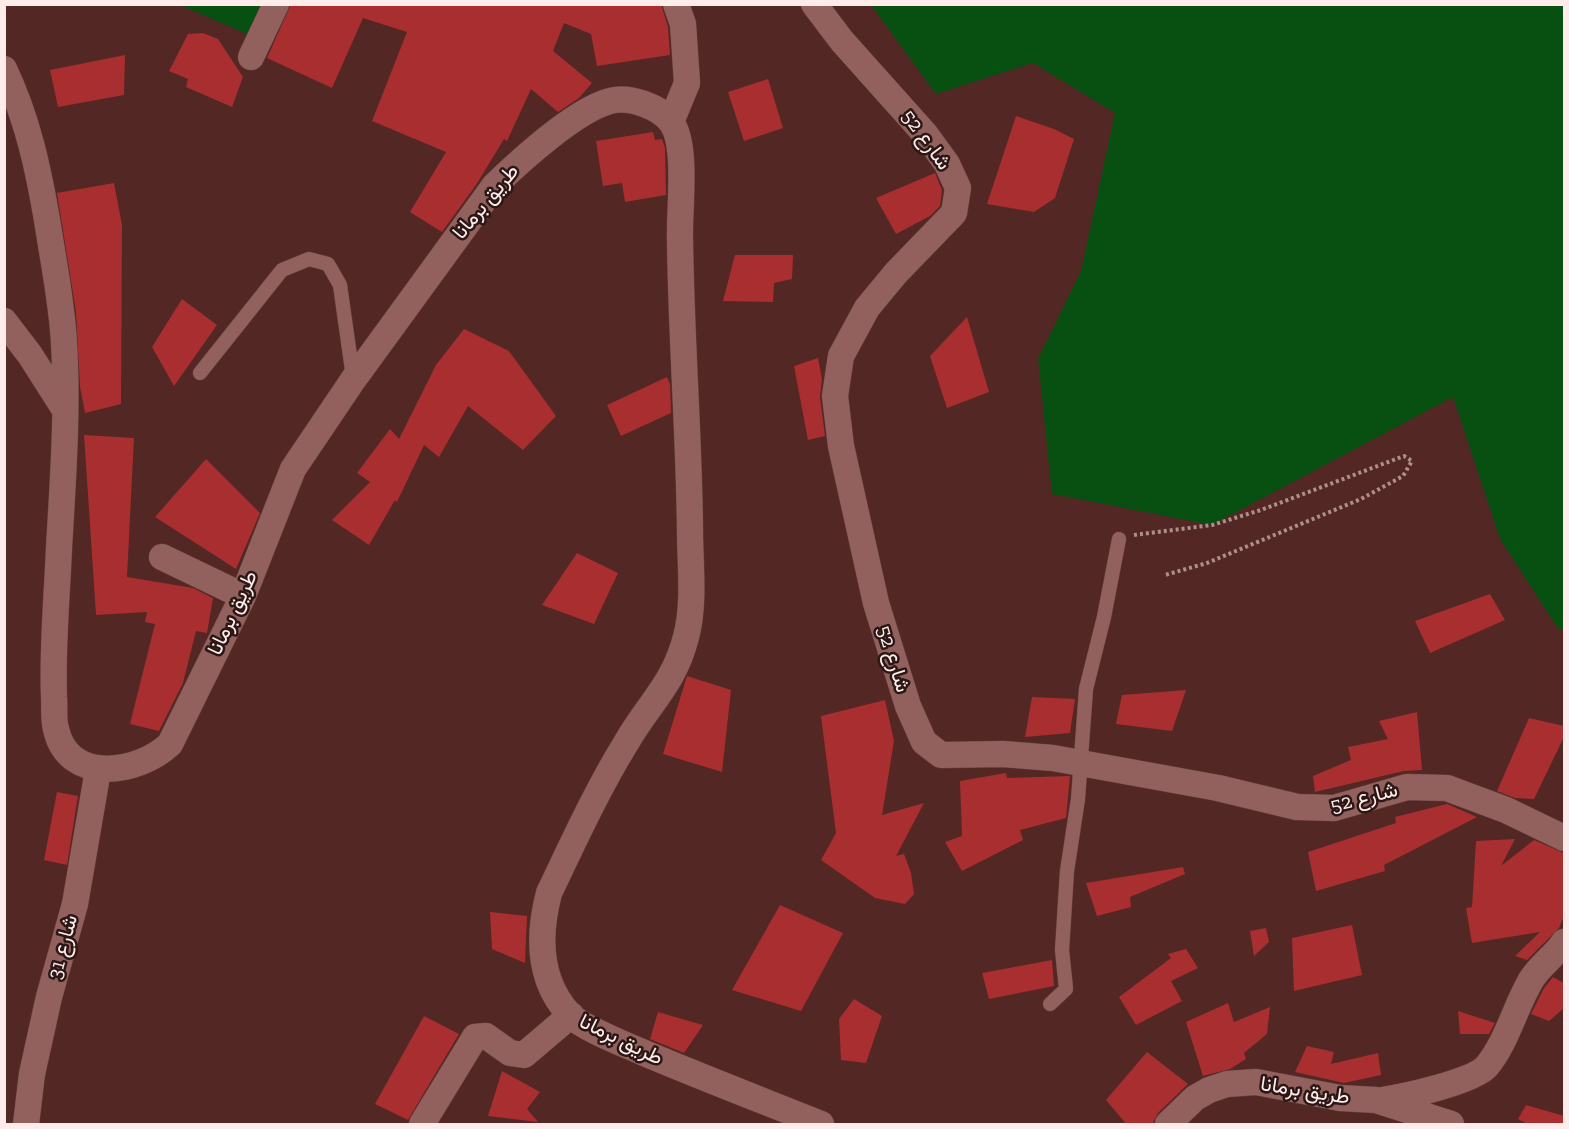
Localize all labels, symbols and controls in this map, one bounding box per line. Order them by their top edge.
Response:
street label: شارع 52 [896,105,956,175]
street label: طريق برمانا [447,159,525,245]
street label: طريق برمانا [203,567,263,659]
street label: شارع 52 [871,623,915,695]
street label: شارع 52 [1328,777,1400,819]
street label: شارع 31 [42,912,84,982]
street label: طريق برمانا [575,1009,667,1071]
street label: طريق برمانا [1259,1072,1351,1110]

